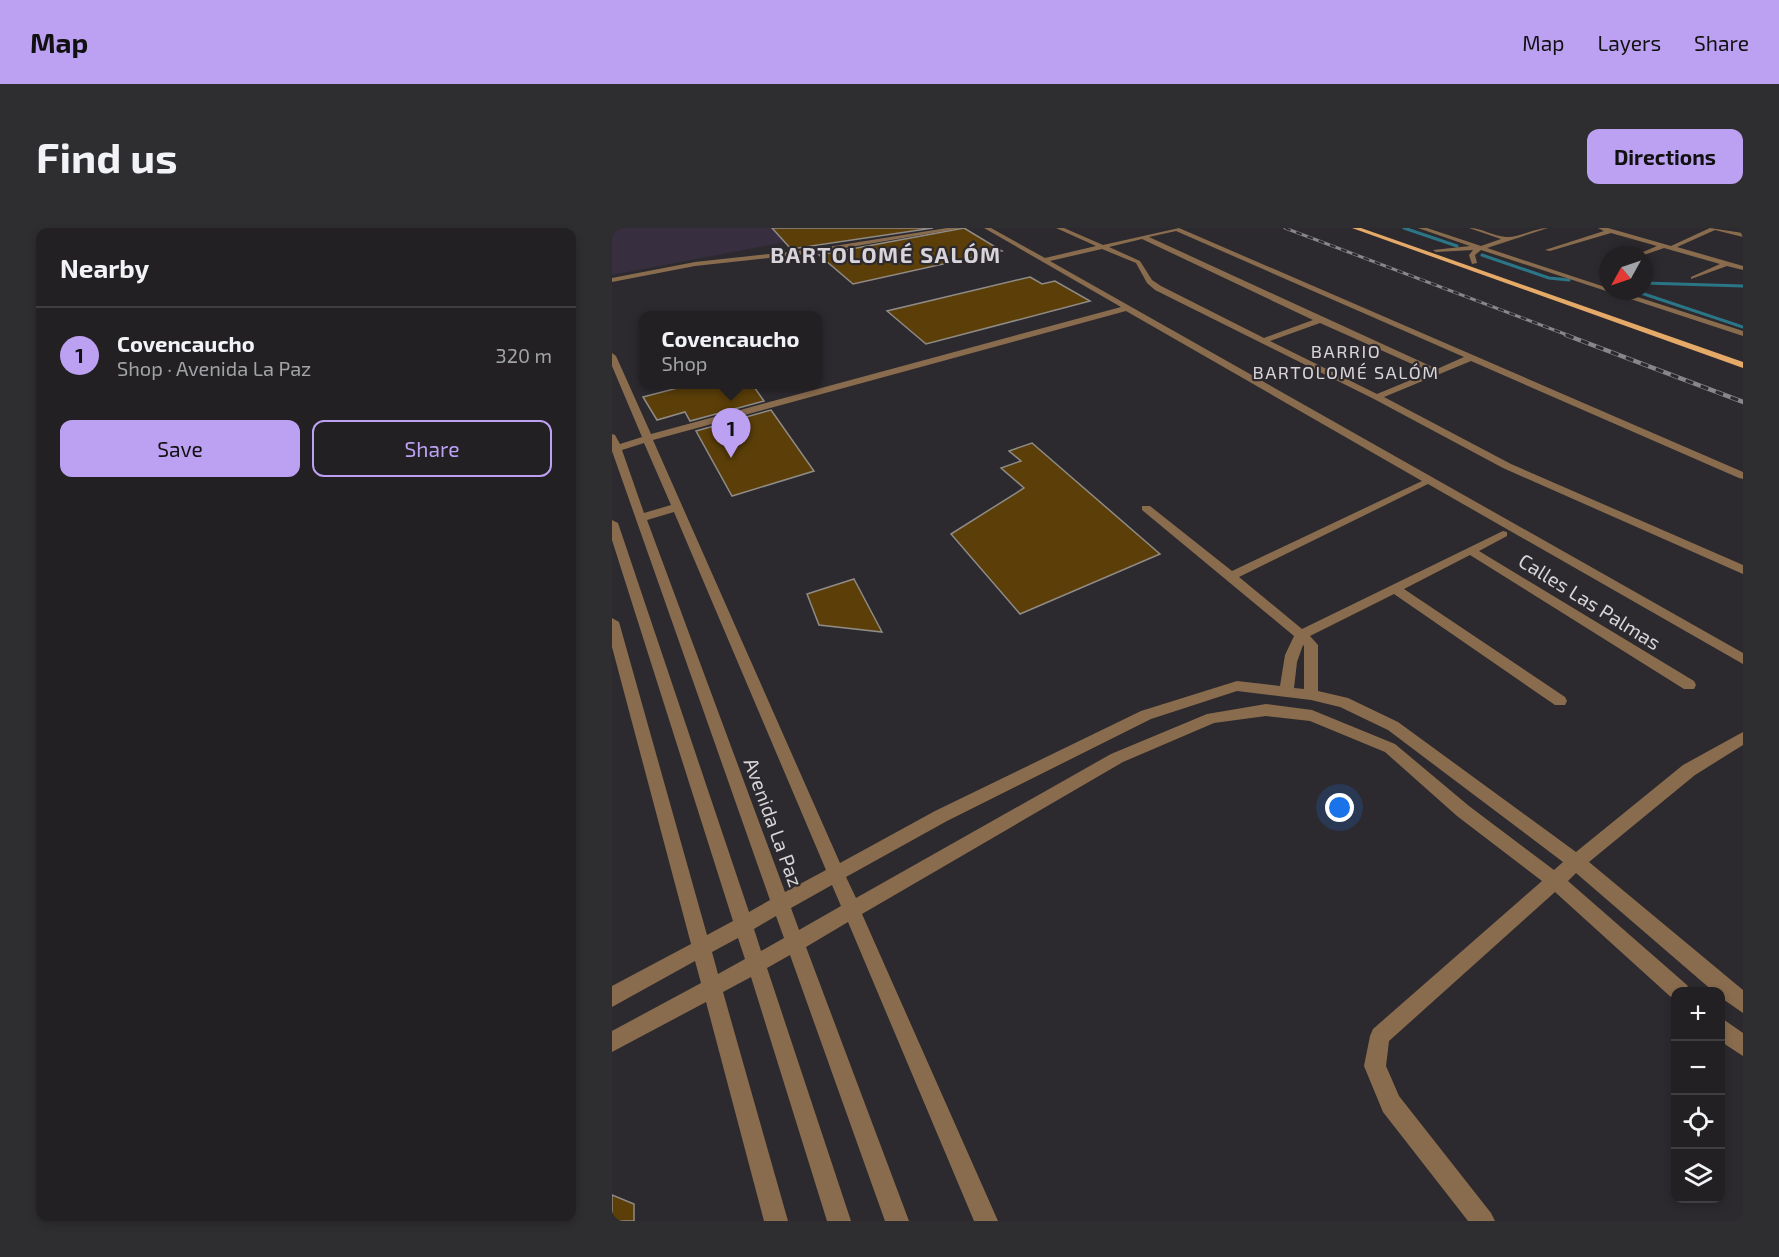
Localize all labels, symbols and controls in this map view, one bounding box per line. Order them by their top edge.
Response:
text: Map [30,25,88,59]
text: Map [1522,30,1564,55]
text: Layers [1597,30,1661,55]
text: Share [1694,30,1749,55]
button: Directions [1587,129,1743,184]
text: Find us [36,131,178,181]
district label: BARTOLOMÉ SALÓM [770,241,1002,267]
north arrow [1599,246,1653,300]
text: Nearby [60,252,149,283]
popup [639,311,822,389]
text: Covencaucho [662,325,799,351]
text: Covencaucho [117,330,255,356]
district label: BARRIO BARTOLOMÉ SALÓM [1253,340,1439,383]
text: 1 [75,343,84,367]
text: 320 m [496,343,552,367]
text: Shop [662,351,707,375]
text: Shop · Avenida La Paz [117,356,311,380]
pin: 1 [712,408,750,458]
button: Save [60,420,300,477]
button: Share [312,420,552,477]
street label: Calles Las Palmas [1515,548,1665,654]
street label: Avenida La Paz [740,754,808,890]
your location [1325,793,1354,822]
map controls [1671,987,1725,1203]
button: + [1671,987,1725,1041]
button: − [1671,1041,1725,1095]
button: locate [1671,1095,1725,1149]
button: layers [1671,1149,1725,1203]

